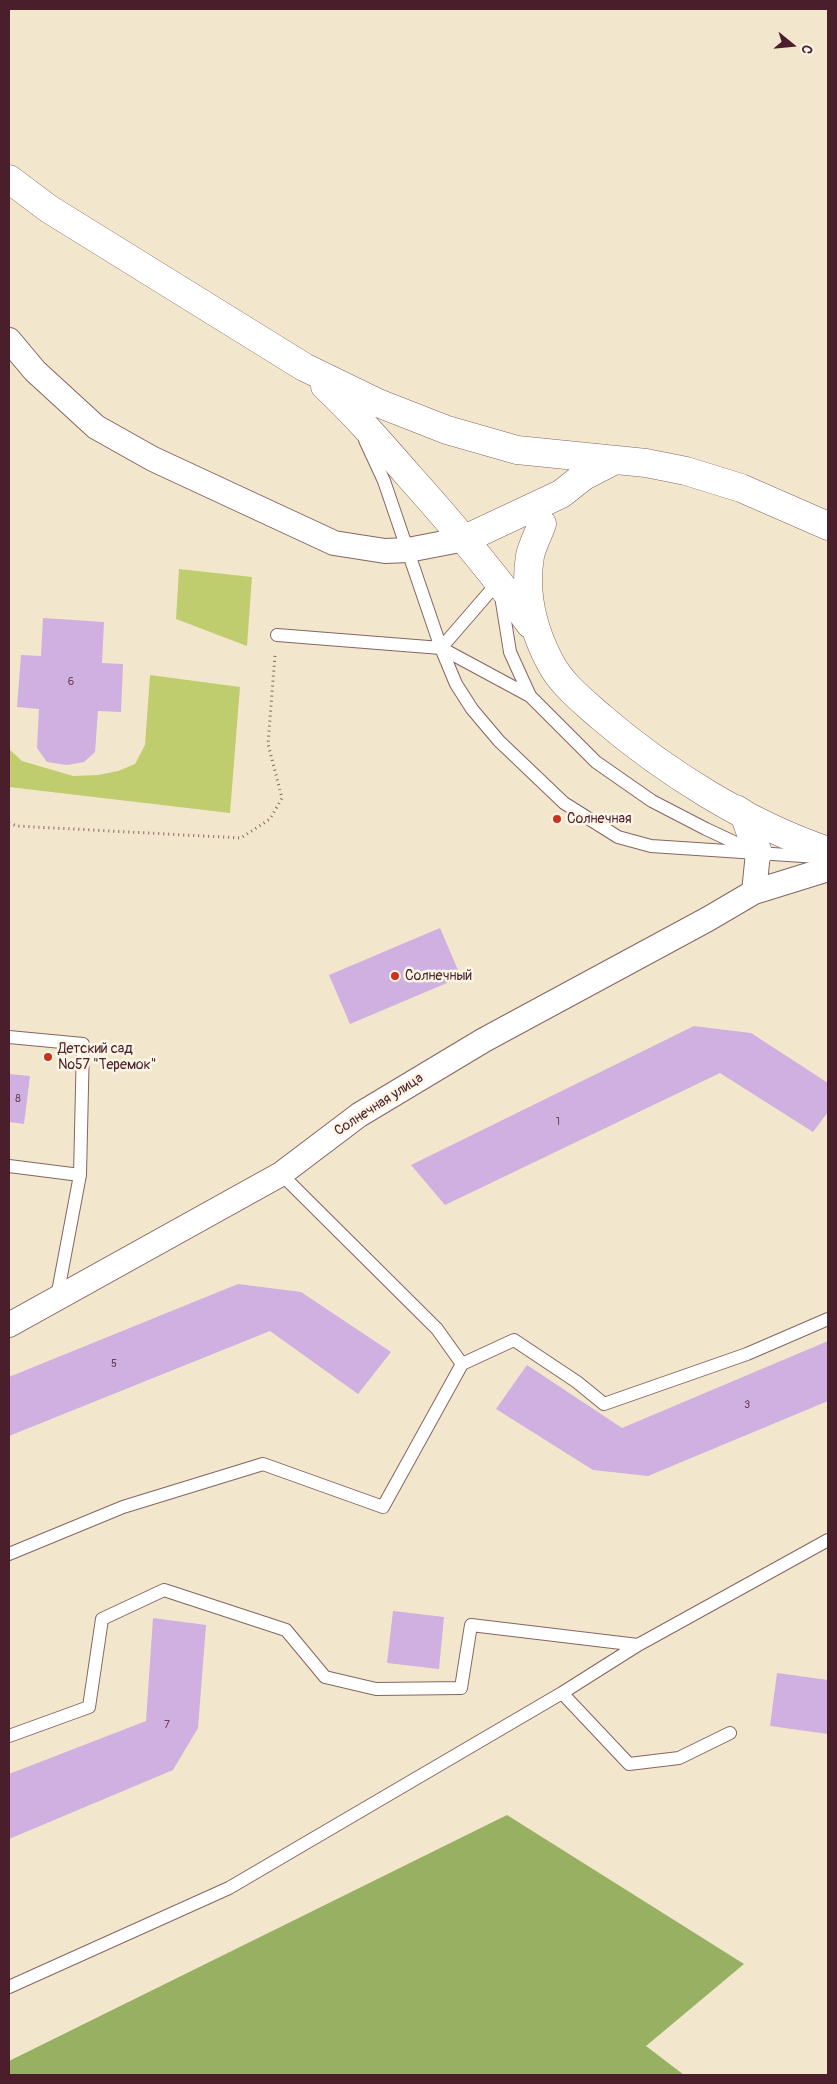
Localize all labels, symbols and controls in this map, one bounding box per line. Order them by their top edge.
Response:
north arrow [767,20,817,70]
text: С [797,43,816,56]
house number: 6 [68,675,74,689]
place label: Солнечная [567,811,632,827]
marker: Солнечная [551,813,563,825]
place label: Солнечный [405,968,472,984]
marker: Солнечный [389,970,401,982]
place label: Детский сад №57 "Теремок" [58,1041,157,1074]
marker: Детский сад №57 "Теремок" [42,1051,54,1063]
street label: Солнечная улица [331,1070,427,1140]
house number: 8 [15,1092,21,1106]
house number: 1 [556,1115,560,1129]
house number: 5 [111,1357,117,1371]
house number: 3 [744,1398,750,1412]
house number: 7 [164,1718,170,1732]

